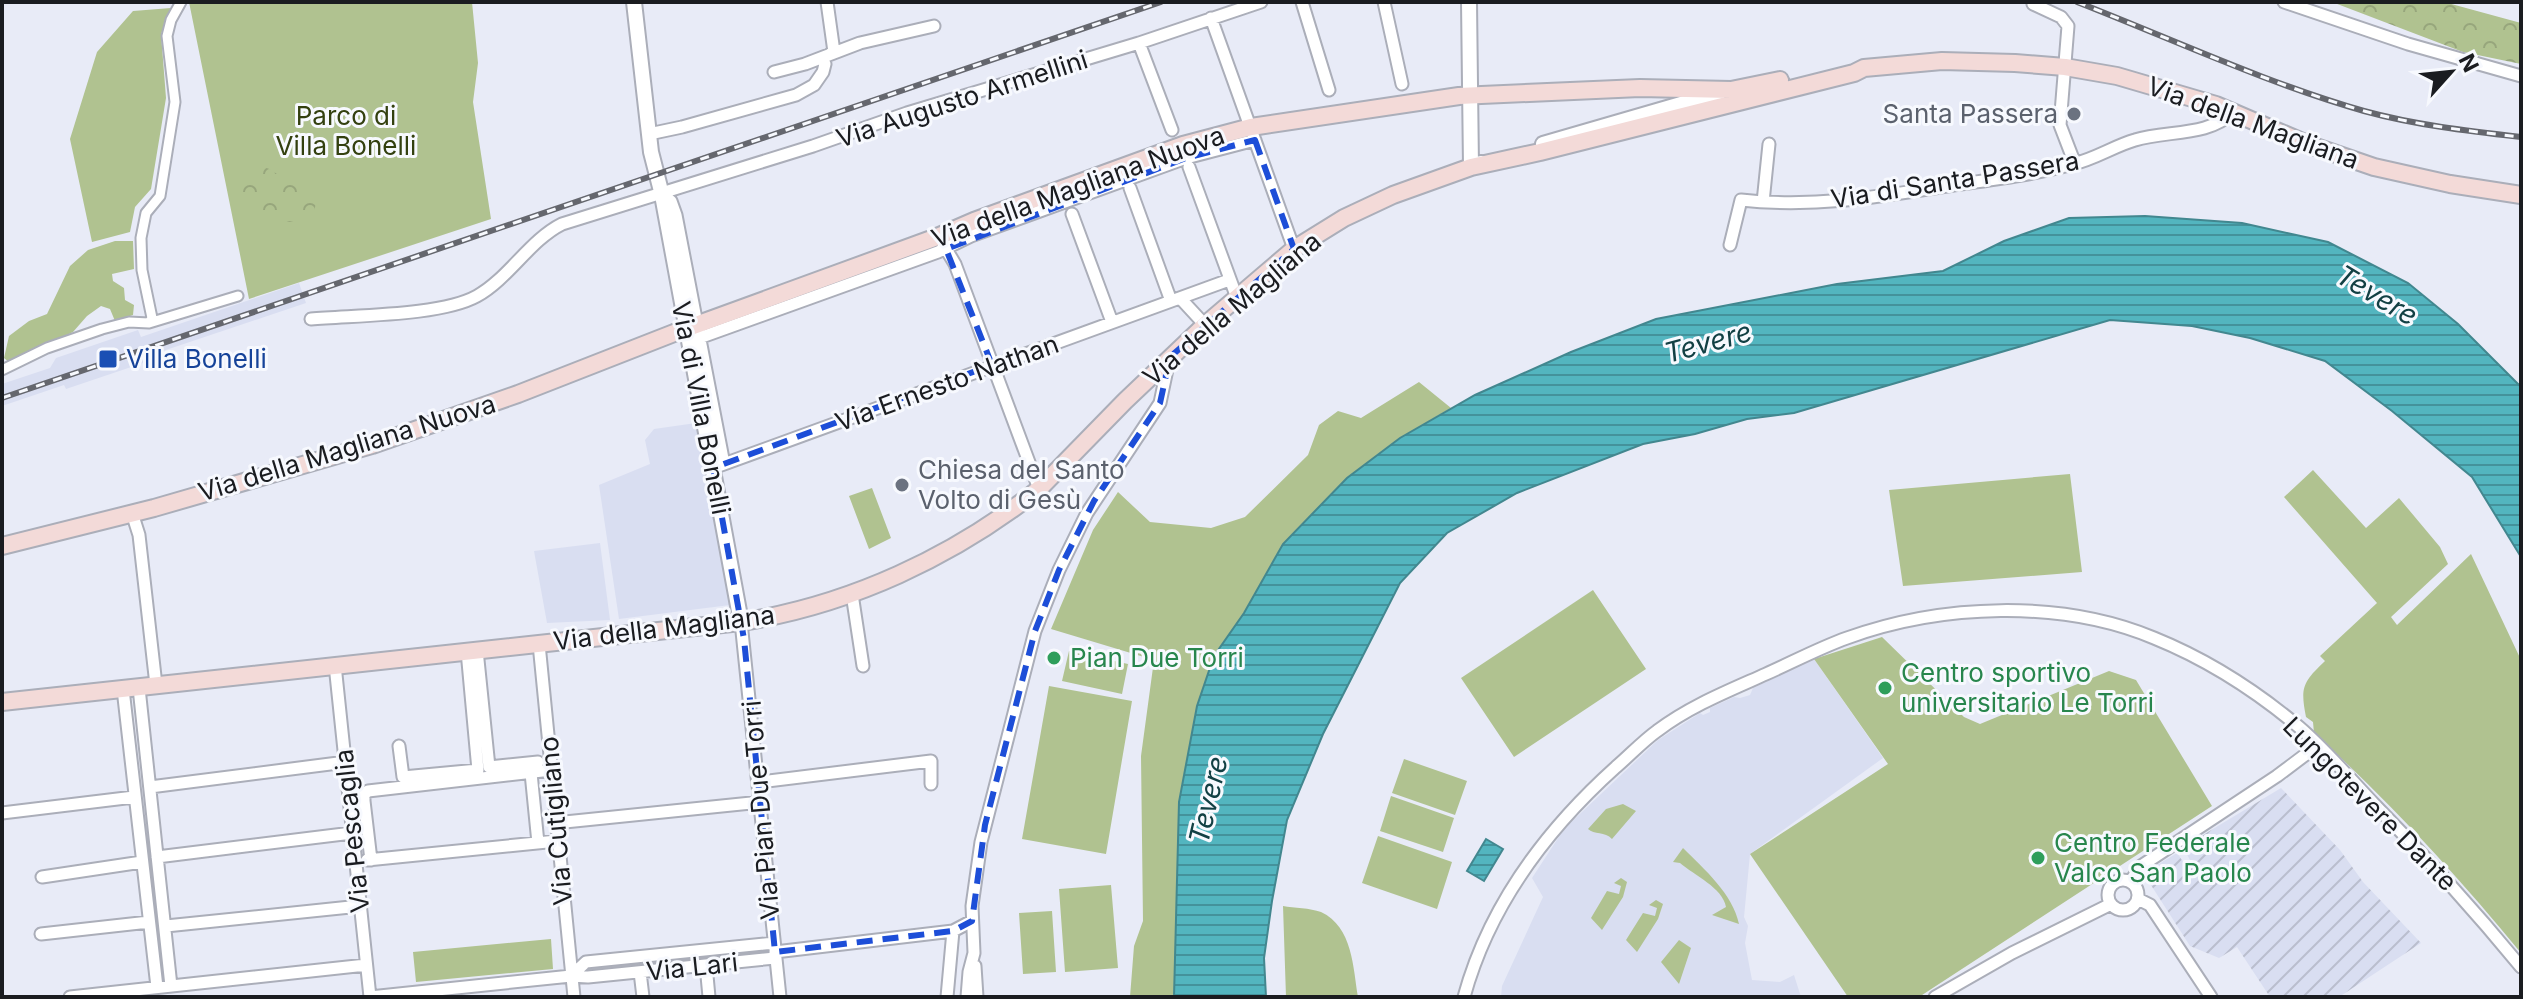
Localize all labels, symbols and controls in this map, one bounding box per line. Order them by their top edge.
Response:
north arrow [2411,32,2491,112]
street label: Via Augusto Armellini [832,43,1091,154]
text: N [2453,50,2484,76]
street label: Via della Magliana [2143,70,2363,175]
place label: Santa Passera [1883,98,2058,129]
park label: Parco di Villa Bonelli [276,100,416,161]
marker: Santa Passera [2065,105,2083,123]
street label: Via della Magliana Nuova [927,119,1228,254]
street label: Via di Santa Passera [1829,145,2081,214]
street label: Via della Magliana [1136,225,1327,392]
water label: Tevere [2330,258,2424,332]
street label: Via di Villa Bonelli [666,299,737,517]
water label: Tevere [1661,314,1755,370]
street label: Via Ernesto Nathan [831,328,1063,437]
place label: Villa Bonelli [126,343,267,374]
marker: Villa Bonelli [97,348,119,370]
street label: Via della Magliana Nuova [194,387,499,508]
place label: Chiesa del Santo Volto di Gesù [918,454,1125,515]
marker: Chiesa del Santo Volto di Gesù [893,476,911,494]
street label: Via della Magliana [551,599,776,656]
place label: Pian Due Torri [1070,642,1244,673]
marker: Pian Due Torri [1045,649,1063,667]
place label: Centro sportivo universitario Le Torri [1901,657,2154,718]
marker: Centro sportivo universitario Le Torri [1876,679,1894,697]
street label: Via Pian Due Torri [735,699,786,921]
street label: Lungotevere Dante [2277,710,2464,897]
street label: Via Cutigliano [533,735,578,907]
street label: Via Pescaglia [327,748,376,914]
water label: Tevere [1181,753,1235,847]
place label: Centro Federale Valco San Paolo [2054,827,2252,888]
marker: Centro Federale Valco San Paolo [2029,849,2047,867]
street label: Via Lari [645,946,739,987]

